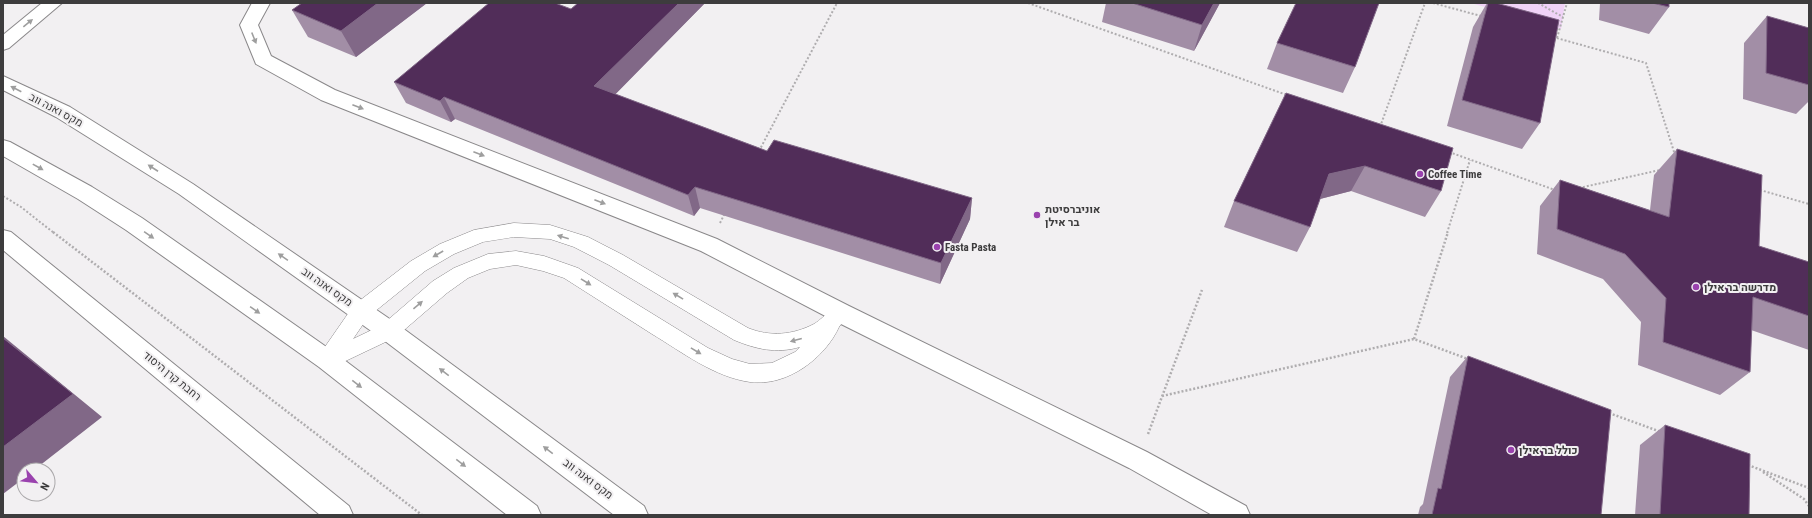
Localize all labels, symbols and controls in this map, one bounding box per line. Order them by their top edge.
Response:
one-way arrow [23,19,33,28]
one-way arrow [252,33,258,45]
one-way arrow [10,86,22,92]
street label: מקס ואנה ווב [27,90,85,130]
one-way arrow [353,104,365,110]
one-way arrow [474,152,486,158]
one-way arrow [32,163,44,170]
one-way arrow [147,164,159,171]
place label: Coffee Time [1428,168,1482,181]
marker: Coffee Time [1415,169,1425,179]
one-way arrow [595,199,607,205]
place label: אוניברסיטת בר אילן [1045,203,1100,229]
marker: אוניברסיטת בר אילן [1032,210,1042,220]
one-way arrow [144,231,154,239]
one-way arrow [557,233,569,239]
place label: Fasta Pasta [945,241,996,254]
marker: Fasta Pasta [932,242,942,252]
one-way arrow [433,250,444,257]
one-way arrow [278,253,288,261]
street label: מקס ואנה ווב [299,265,355,309]
one-way arrow [580,279,592,286]
place label: מדרשה בר אילן [1704,281,1776,294]
marker: מדרשה בר אילן [1691,282,1701,292]
one-way arrow [672,293,684,300]
one-way arrow [413,301,424,310]
one-way arrow [250,306,261,314]
one-way arrow [790,337,802,343]
one-way arrow [690,348,702,355]
street label: רחבת קרן היסוד [140,349,204,403]
one-way arrow [438,368,449,376]
one-way arrow [352,380,363,388]
place label: כולל בר אילן [1519,444,1578,457]
marker: כולל בר אילן [1506,445,1516,455]
one-way arrow [543,446,553,454]
street label: מקס ואנה ווב [561,456,615,502]
one-way arrow [455,459,466,468]
north arrow [16,462,56,502]
text: N [37,480,52,493]

